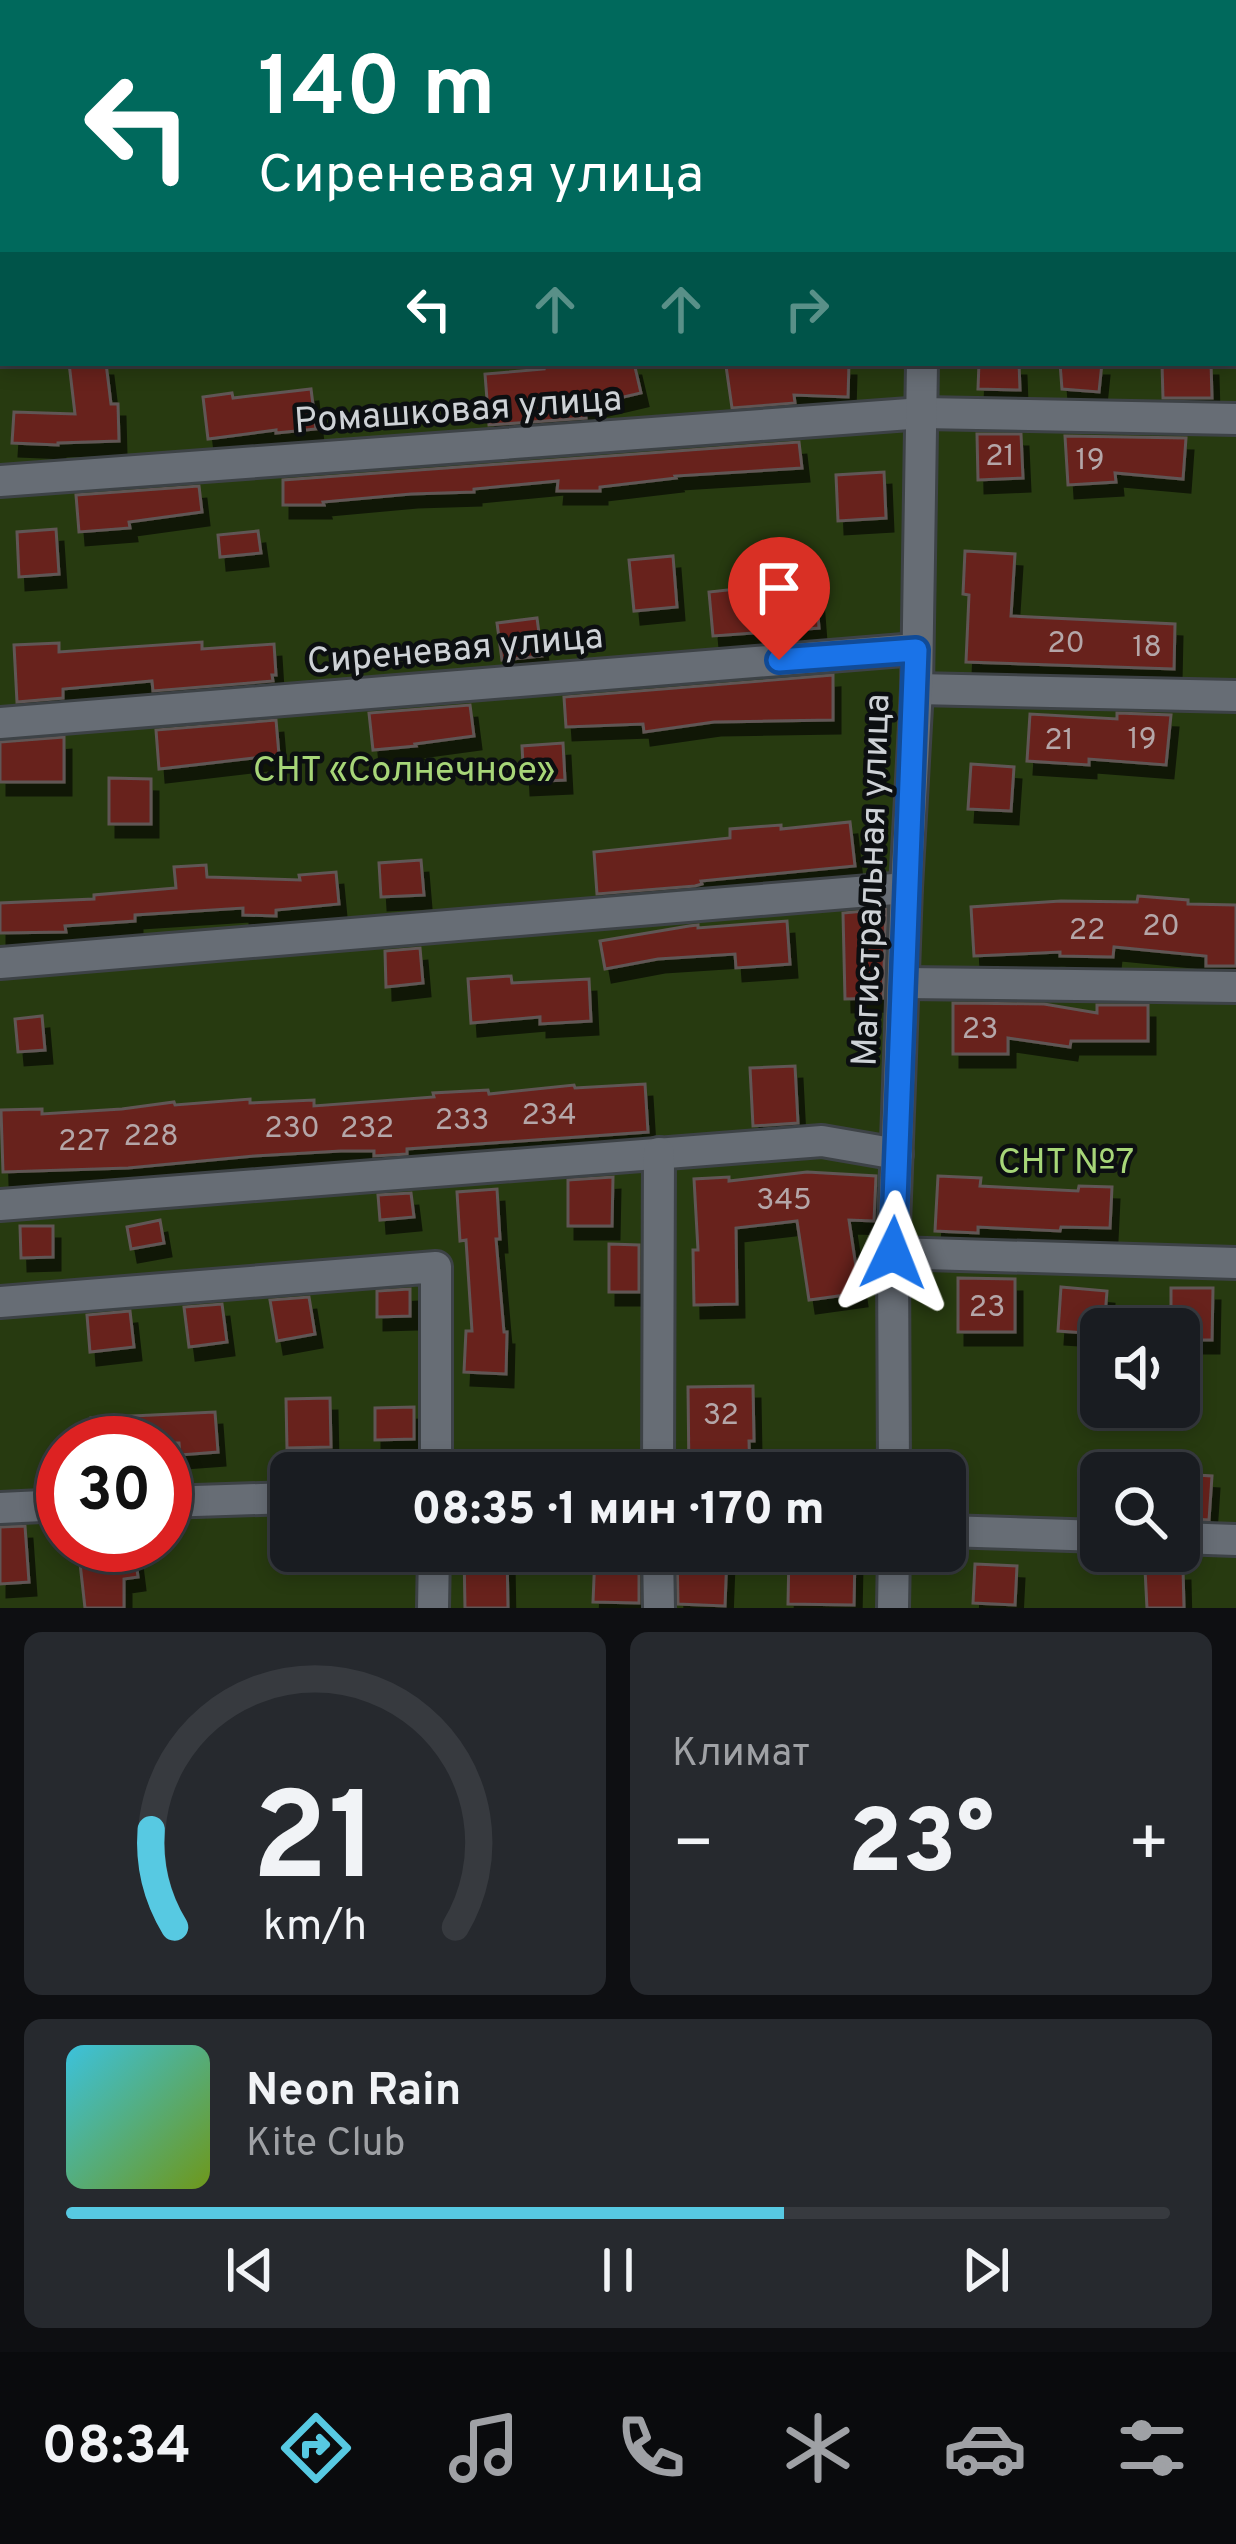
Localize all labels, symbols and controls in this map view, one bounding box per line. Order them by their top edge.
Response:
text: 140 m [258,39,495,145]
icon: left [60,48,216,204]
text: Сиреневая улица [258,143,704,212]
icon: left [396,276,462,342]
icon: ahead [522,276,588,342]
icon: ahead [648,276,714,342]
icon: right [774,276,840,342]
street label: Ромашковая улица [293,378,624,446]
house number: 21 [985,439,1015,476]
house number: 19 [1075,443,1105,480]
pin [728,537,830,660]
icon: arrive [746,555,812,621]
street label: Сиреневая улица [305,615,605,687]
house number: 20 [1047,626,1085,663]
house number: 18 [1132,630,1162,667]
street label: Магистральная улица [844,693,902,1067]
house number: 19 [1127,722,1157,759]
house number: 21 [1044,723,1074,760]
park label: СНТ «Солнечное» [253,749,555,795]
house number: 20 [1142,909,1180,946]
house number: 22 [1069,913,1105,950]
house number: 23 [962,1012,998,1049]
house number: 234 [521,1098,577,1135]
house number: 233 [435,1103,489,1140]
house number: 230 [264,1111,320,1148]
house number: 232 [340,1111,394,1148]
house number: 228 [123,1119,179,1156]
house number: 227 [58,1124,110,1161]
park label: СНТ №7 [998,1141,1134,1187]
house number: 345 [756,1183,812,1220]
position arrow [830,1190,956,1316]
house number: 23 [969,1290,1005,1327]
map controls [1080,1308,1200,1572]
button: sound [1080,1308,1200,1428]
house number: 32 [703,1398,739,1435]
speed limit sign: 30 [36,1416,192,1572]
button: search [1080,1452,1200,1572]
text: 08:35 · 1 мин · 170 m [412,1483,824,1540]
text: Климат [672,1731,810,1780]
text: 21 [252,1766,378,1924]
text: 23° [848,1791,994,1904]
text: − [672,1806,715,1889]
text: + [1127,1806,1170,1889]
text: km/h [263,1900,367,1954]
text: Neon Rain [246,2064,462,2121]
text: Kite Club [246,2121,405,2170]
icon: previous [217,2237,283,2303]
icon: pause [585,2237,651,2303]
icon: next [953,2237,1019,2303]
icon: directions [274,2406,358,2490]
icon: music [442,2406,526,2490]
icon: phone [609,2406,693,2490]
icon: climate [776,2406,860,2490]
icon: car [943,2406,1027,2490]
icon: filters [1110,2406,1194,2490]
text: 08:34 [42,2414,191,2483]

